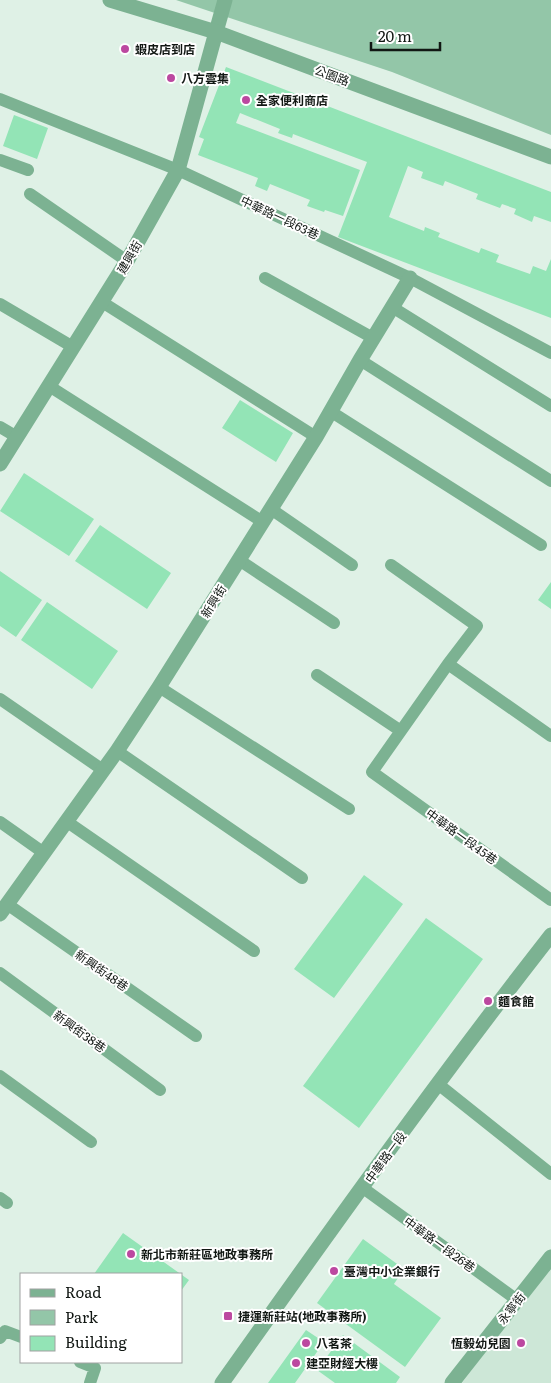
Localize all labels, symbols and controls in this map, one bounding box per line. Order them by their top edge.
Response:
scale bar [371,20,440,52]
text: 20 m [378,24,412,47]
place label: 蝦皮店到店 [135,40,195,58]
marker: 蝦皮店到店 [119,43,131,55]
street label: 公園路 [312,60,352,90]
place label: 八方雲集 [181,69,229,87]
marker: 八方雲集 [165,72,177,84]
place label: 全家便利商店 [256,91,328,109]
marker: 全家便利商店 [240,94,252,106]
street label: 中華路一段63巷 [238,191,322,243]
street label: 建興街 [112,237,146,277]
street label: 新興街 [196,581,230,621]
street label: 中華路一段45巷 [422,804,502,868]
street label: 新興街48巷 [72,945,132,995]
place label: 麵食館 [498,992,534,1010]
marker: 麵食館 [482,995,494,1007]
street label: 新興街38巷 [50,1006,110,1056]
street label: 中華路一段 [360,1127,410,1187]
street label: 中華路一段26巷 [401,1212,479,1276]
place label: 新北市新莊區地政事務所 [141,1245,273,1263]
marker: 新北市新莊區地政事務所 [125,1248,137,1260]
place label: 臺灣中小企業銀行 [344,1262,440,1280]
marker: 臺灣中小企業銀行 [328,1265,340,1277]
legend [20,1273,182,1363]
text: Road [65,1280,101,1303]
street label: 永寧街 [493,1288,529,1328]
text: Park [65,1305,99,1328]
place label: 捷運新莊站(地政事務所) [238,1307,367,1325]
marker: 捷運新莊站(地政事務所) [222,1310,234,1322]
text: Building [65,1330,127,1353]
place label: 八茗茶 [316,1334,352,1352]
place label: 恆毅幼兒園 [451,1334,511,1352]
marker: 八茗茶 [300,1337,312,1349]
marker: 恆毅幼兒園 [515,1337,527,1349]
place label: 建亞財經大樓 [306,1354,378,1372]
marker: 建亞財經大樓 [290,1357,302,1369]

